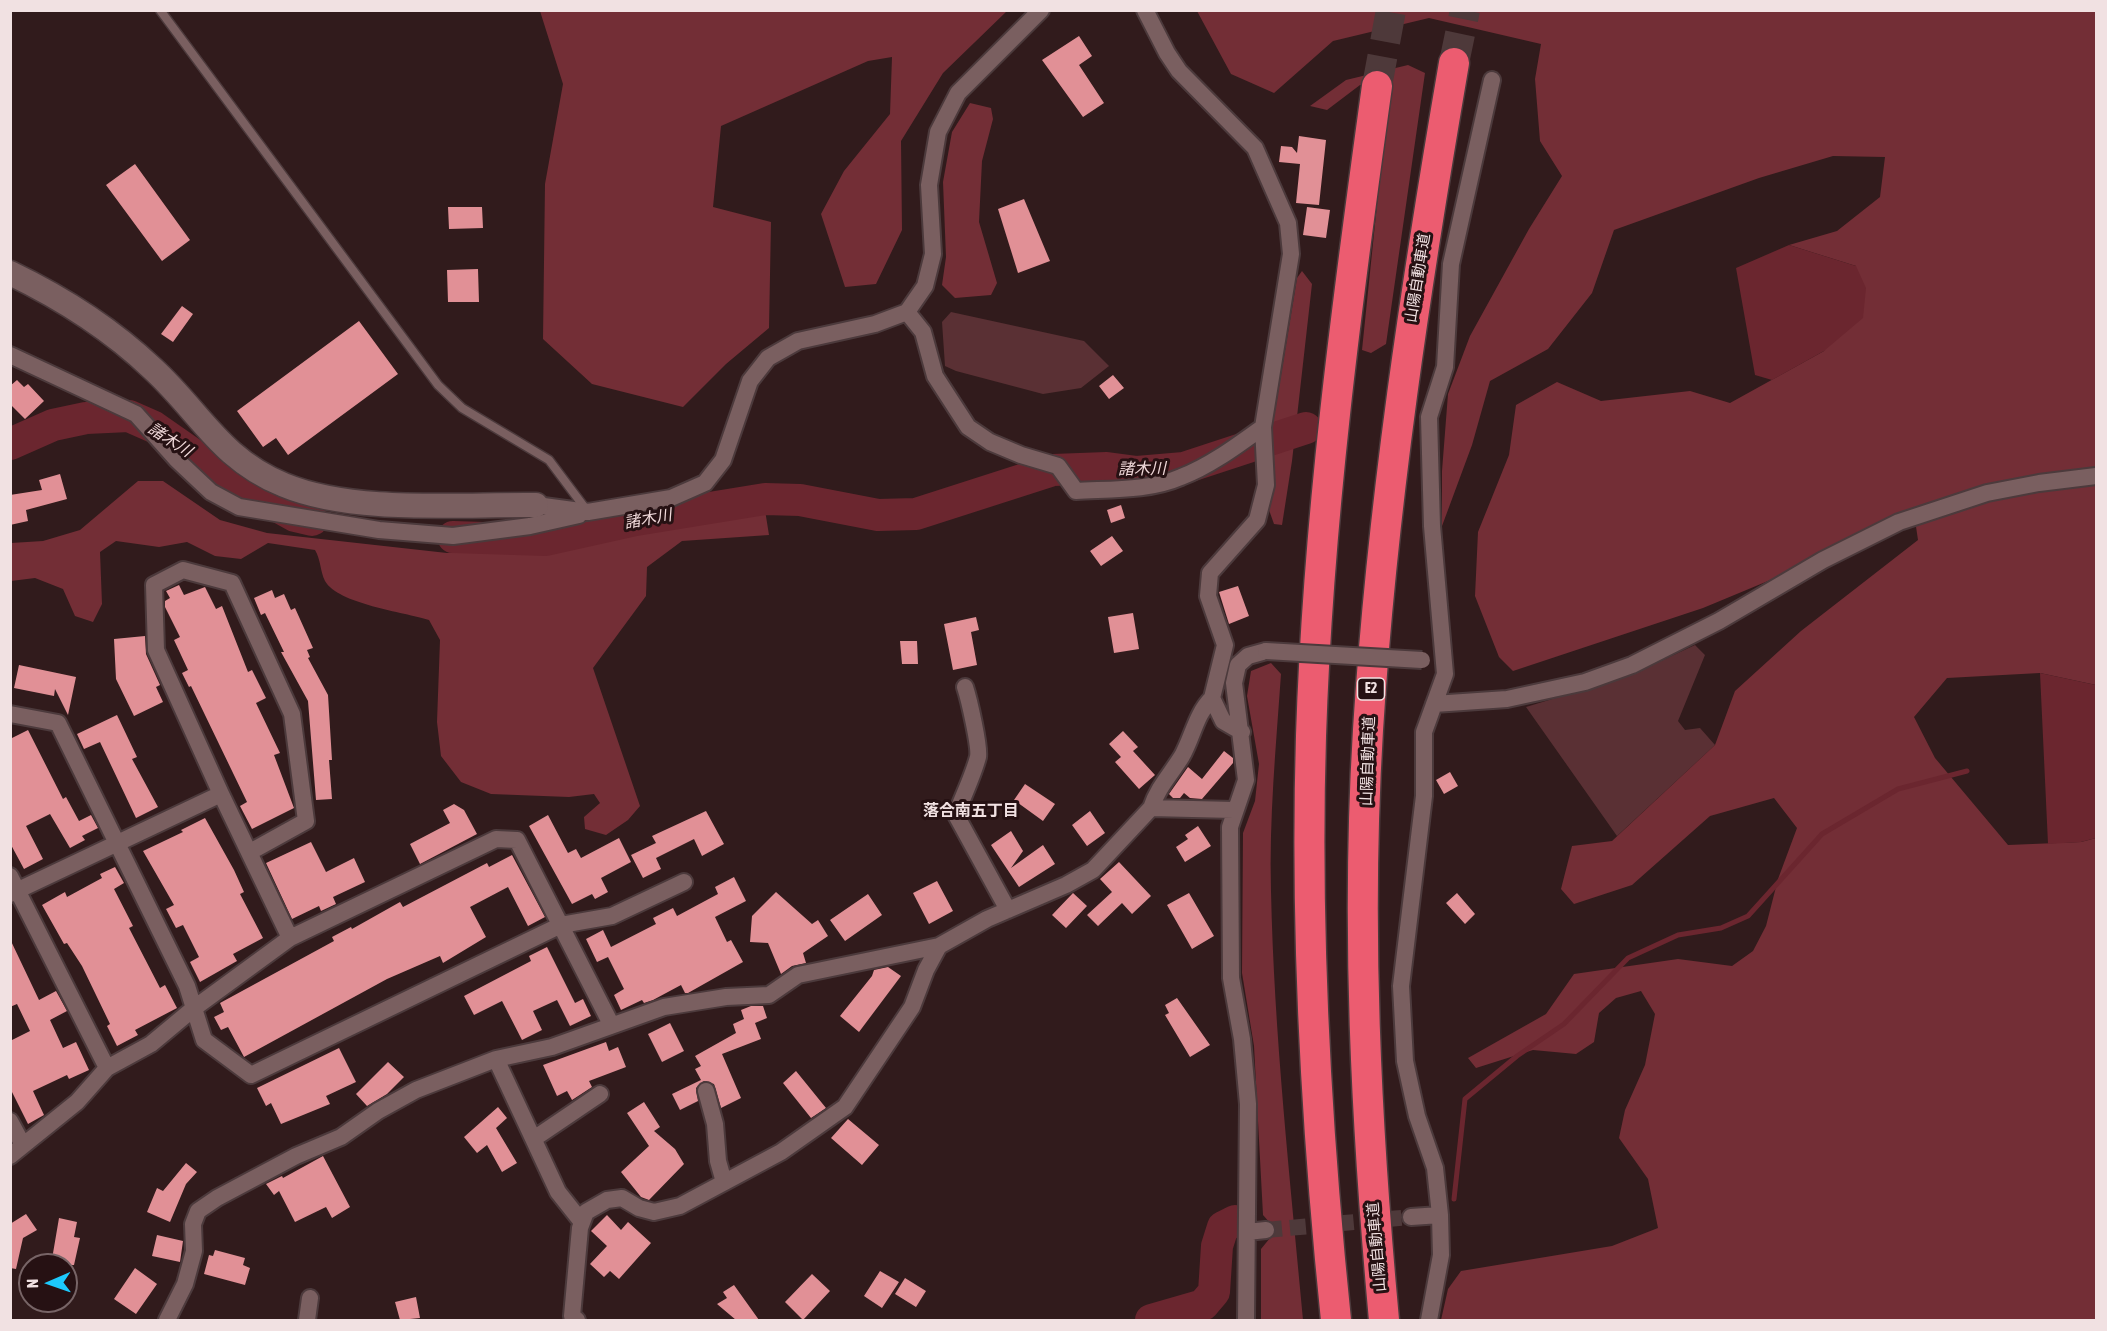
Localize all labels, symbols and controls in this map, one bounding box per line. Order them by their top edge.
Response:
street label: 山陽自動車道 [1402,232,1434,324]
water label: 諸木川 [145,419,195,461]
water label: 諸木川 [1118,459,1166,479]
water label: 諸木川 [623,505,673,533]
road number: E2 [1358,678,1384,700]
street label: 山陽自動車道 [1357,716,1379,806]
district label: 落合南五丁目 [923,801,1019,821]
street label: 山陽自動車道 [1364,1201,1390,1293]
north arrow [18,1253,78,1313]
text: N [23,1279,41,1289]

